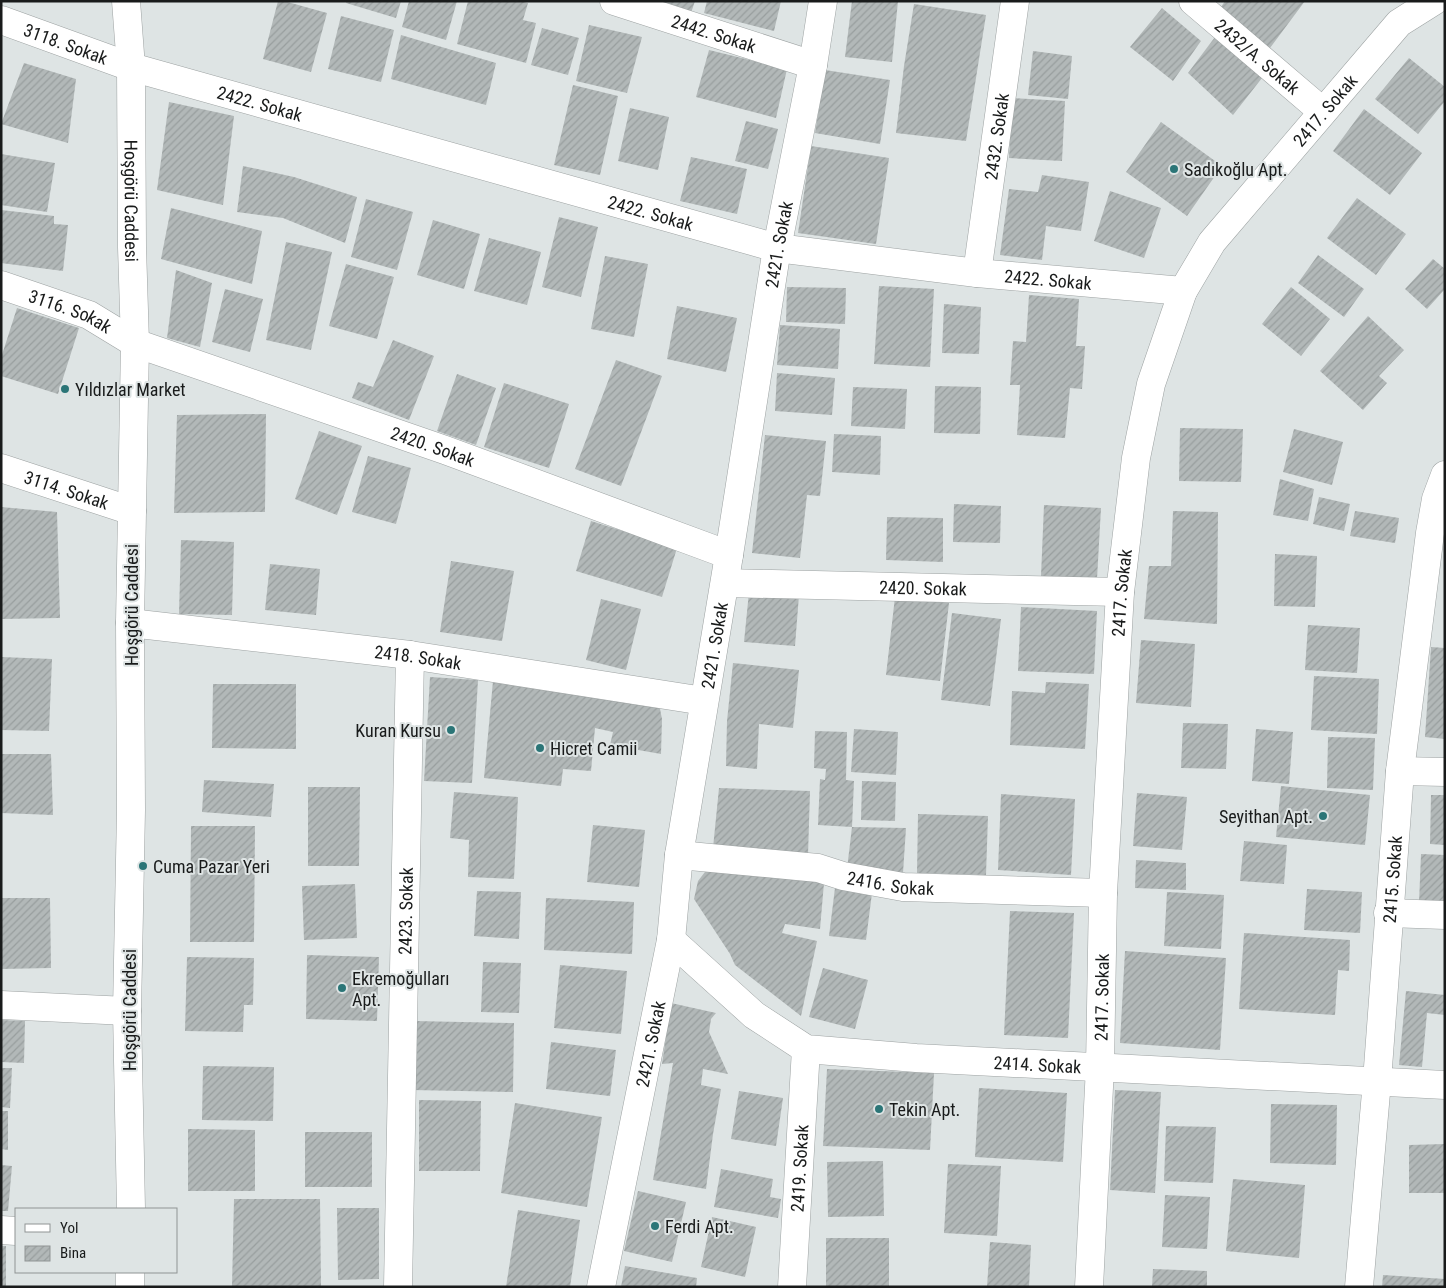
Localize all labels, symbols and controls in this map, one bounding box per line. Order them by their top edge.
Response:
street label: 2442. Sokak [669,10,759,57]
street label: 2432/A. Sokak [1211,14,1304,98]
street label: 3118. Sokak [21,19,111,68]
street label: 2417. Sokak [1288,70,1361,150]
street label: 2422. Sokak [215,81,305,125]
street label: 2432. Sokak [980,91,1013,181]
street label: Hoşgörü Caddesi [121,140,143,262]
place label: Sadıkoğlu Apt. [1184,159,1287,180]
marker: Sadıkoğlu Apt. [1168,163,1180,175]
street label: 2422. Sokak [606,191,696,235]
street label: 2421. Sokak [760,199,796,289]
street label: 2422. Sokak [1003,265,1093,293]
street label: 3116. Sokak [26,285,116,337]
place label: Yıldızlar Market [75,379,186,400]
marker: Yıldızlar Market [59,383,71,395]
street label: 2420. Sokak [388,422,478,471]
street label: 3114. Sokak [22,466,112,513]
street label: Hoşgörü Caddesi [121,544,142,666]
street label: 2417. Sokak [1107,548,1136,637]
street label: 2420. Sokak [879,576,967,599]
street label: 2421. Sokak [696,600,732,690]
street label: 2418. Sokak [373,641,463,673]
place label: Kuran Kursu [355,720,441,741]
marker: Kuran Kursu [445,724,457,736]
place label: Hicret Camii [550,738,637,759]
marker: Hicret Camii [534,742,546,754]
place label: Seyithan Apt. [1219,806,1313,827]
marker: Seyithan Apt. [1317,810,1329,822]
street label: 2415. Sokak [1378,835,1406,924]
place label: Cuma Pazar Yeri [153,856,270,877]
marker: Cuma Pazar Yeri [137,860,149,872]
street label: 2416. Sokak [845,866,934,898]
street label: 2423. Sokak [394,867,416,955]
street label: Hoşgörü Caddesi [119,949,140,1071]
street label: 2417. Sokak [1090,953,1112,1041]
place label: Ekremoğulları Apt. [352,968,450,1010]
marker: Ekremoğulları Apt. [336,982,348,994]
street label: 2421. Sokak [631,999,669,1089]
street label: 2414. Sokak [993,1051,1082,1077]
place label: Tekin Apt. [889,1099,960,1120]
marker: Tekin Apt. [873,1103,885,1115]
street label: 2419. Sokak [786,1124,812,1213]
legend [15,1208,178,1273]
place label: Ferdi Apt. [665,1216,734,1237]
text: Yol [60,1219,78,1237]
marker: Ferdi Apt. [649,1220,661,1232]
text: Bina [60,1244,86,1262]

